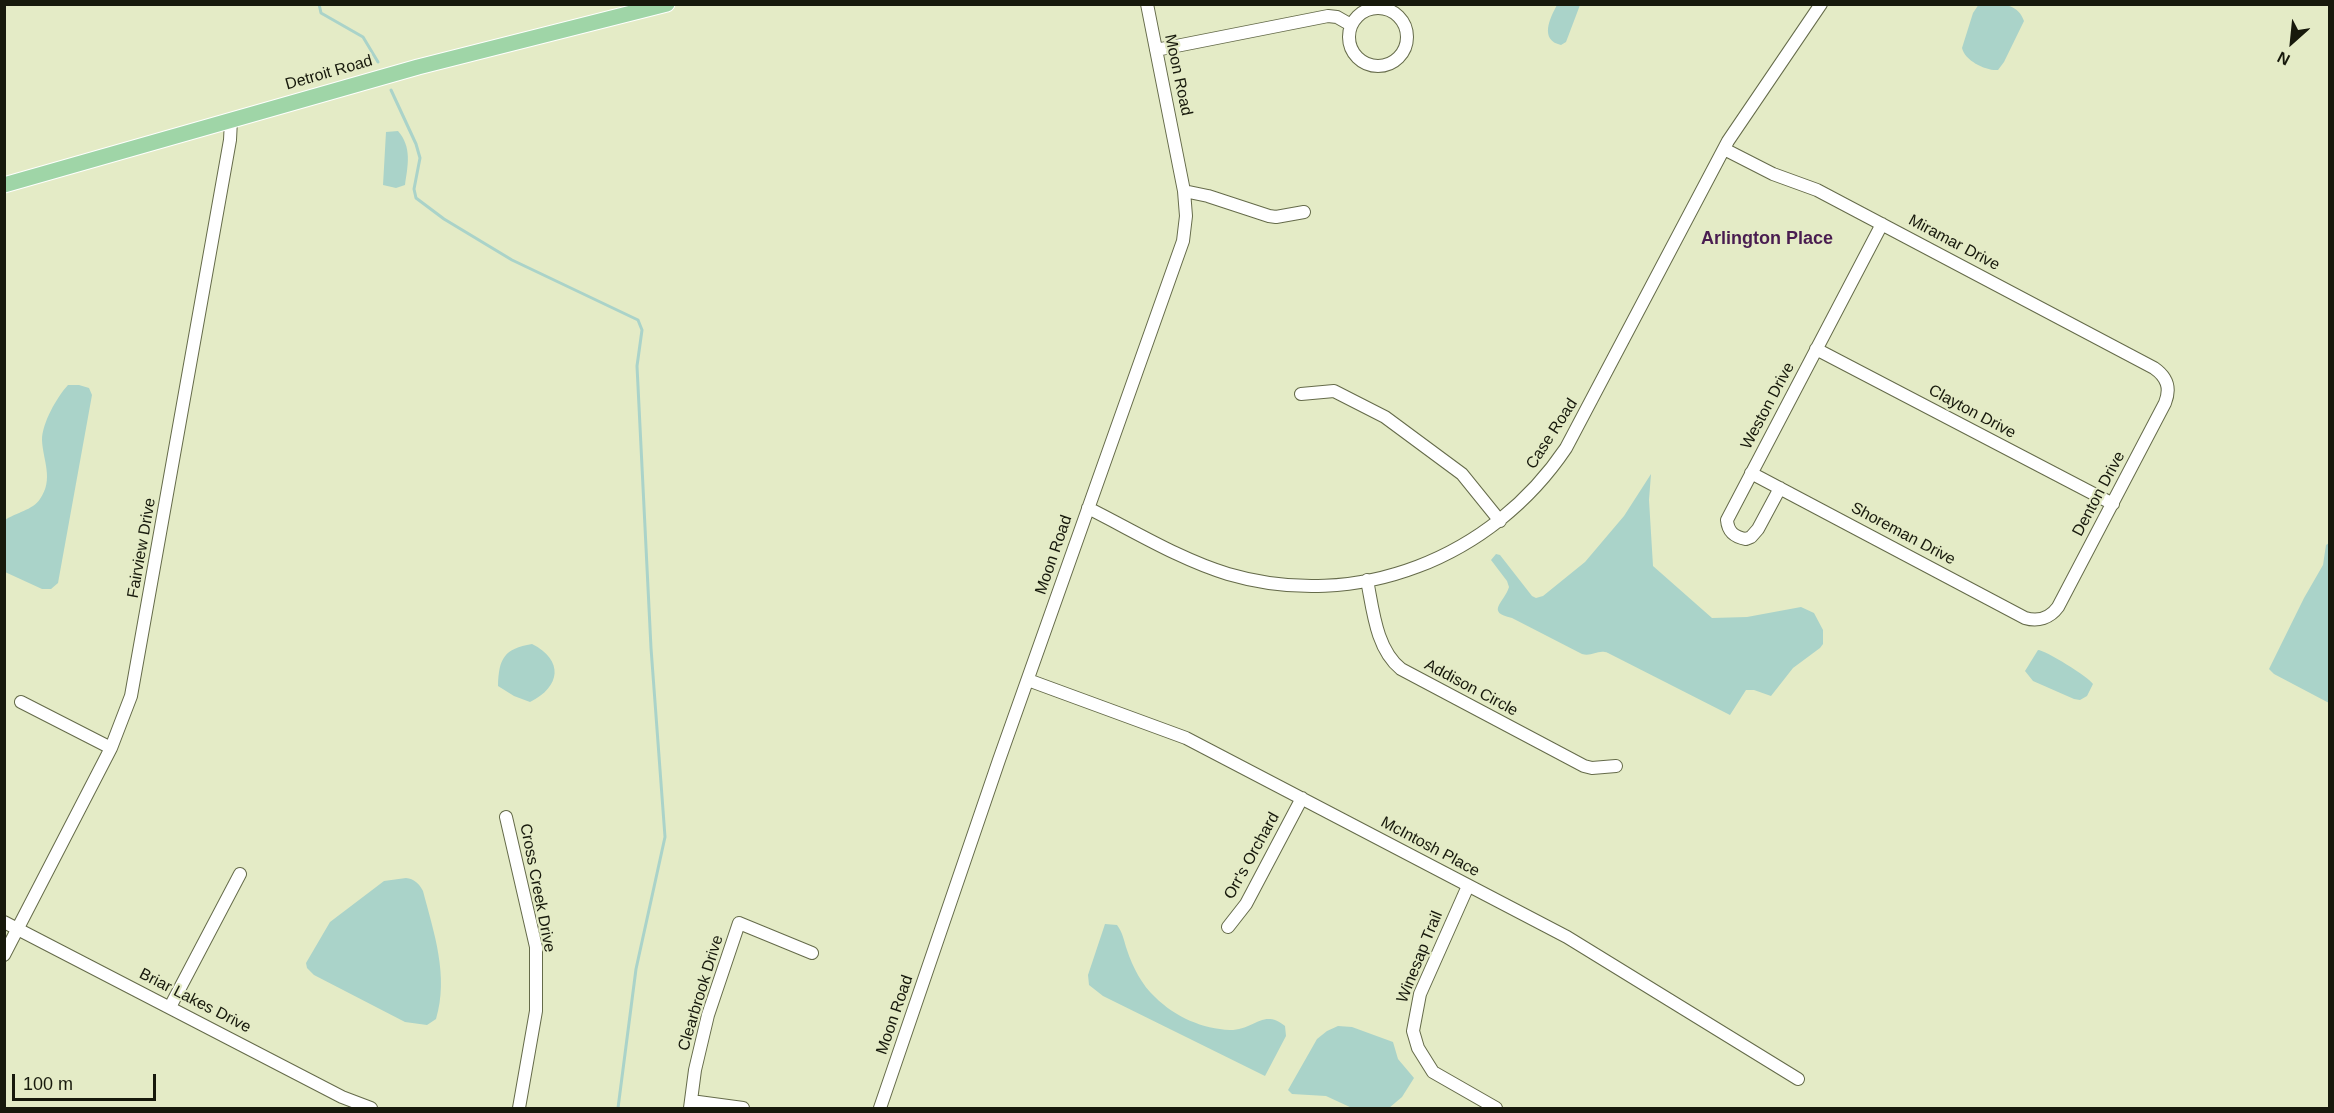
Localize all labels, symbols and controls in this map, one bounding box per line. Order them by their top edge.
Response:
north arrow [2262,12,2322,72]
street label: Moon Road [1160,33,1196,117]
text: N [2275,48,2293,69]
street label: Detroit Road [283,51,375,95]
street label: Miramar Drive [1905,211,2003,275]
district label: Arlington Place [1701,228,1833,250]
street label: Weston Drive [1737,359,1799,453]
street label: Clayton Drive [1925,381,2019,443]
street label: Case Road [1522,395,1582,473]
street label: Denton Drive [2069,448,2129,540]
street label: Fairview Drive [124,496,160,600]
street label: Shoreman Drive [1847,498,1959,570]
street label: Moon Road [1031,513,1077,597]
street label: Addison Circle [1421,655,1521,721]
street label: Orr's Orchard [1220,809,1284,903]
street label: McIntosh Place [1377,813,1483,881]
street label: Cross Creek Drive [515,822,559,954]
street label: Winesap Trail [1393,908,1447,1006]
street label: Clearbrook Drive [674,933,728,1053]
street label: Briar Lakes Drive [136,965,254,1037]
street label: Moon Road [872,973,918,1057]
scale bar [15,1062,159,1100]
text: 100 m [23,1074,73,1094]

